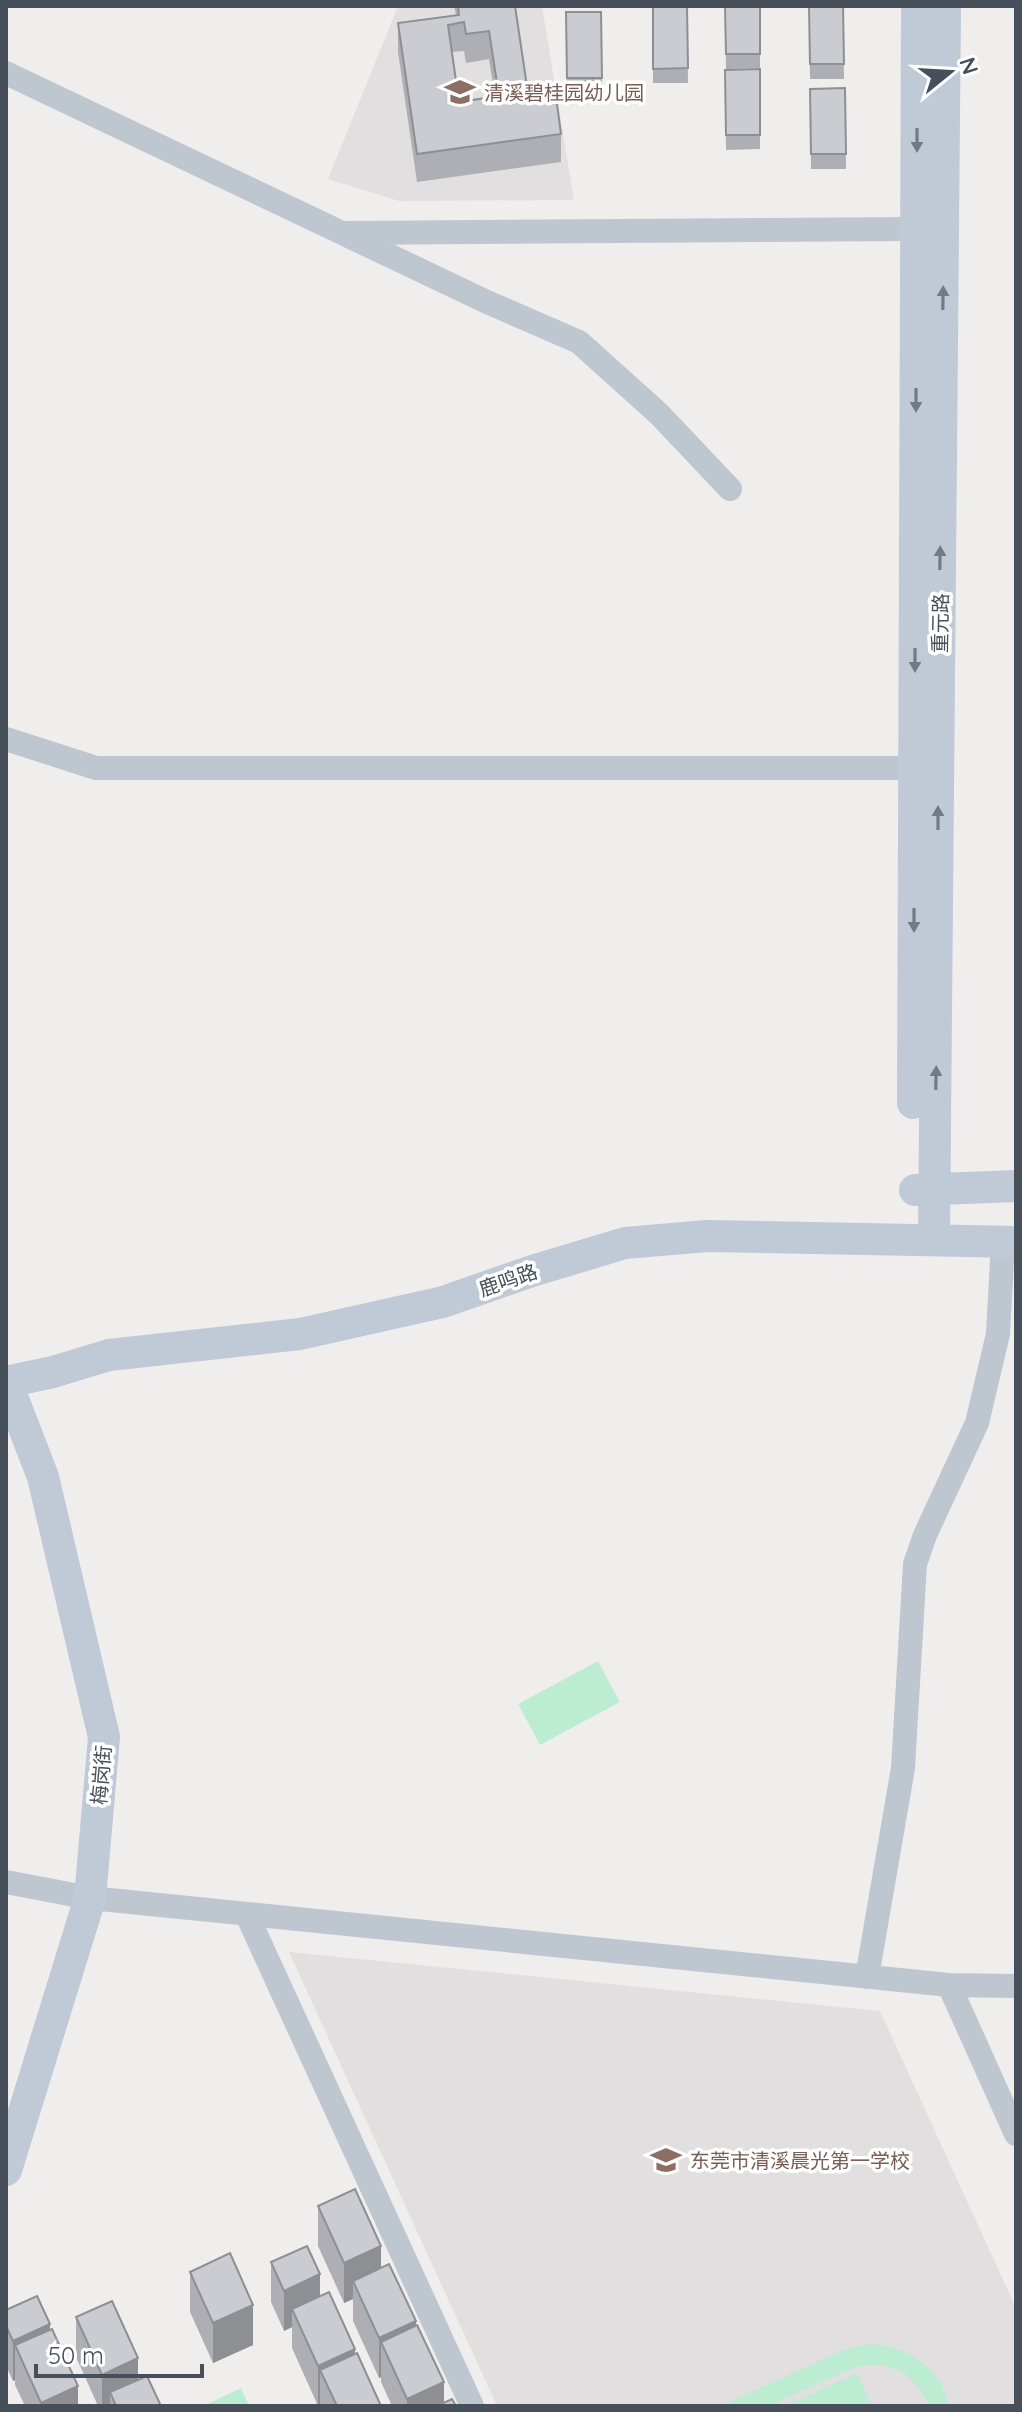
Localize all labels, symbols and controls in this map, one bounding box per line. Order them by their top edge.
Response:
north arrow [910,32,990,112]
text: N [953,54,985,78]
school or university icon: 清溪碧桂园幼儿园 [443,75,477,109]
place label: 清溪碧桂园幼儿园 [484,80,644,105]
one-way arrow [911,128,923,153]
one-way arrow [937,285,949,310]
one-way arrow [910,388,922,413]
one-way arrow [934,545,946,570]
street label: 重元路 [927,593,953,653]
one-way arrow [909,648,921,673]
one-way arrow [932,805,944,830]
one-way arrow [908,908,920,933]
one-way arrow [930,1065,942,1090]
street label: 鹿鸣路 [476,1258,540,1302]
street label: 梅岗街 [86,1744,116,1806]
school or university icon: 东莞市清溪晨光第一学校 [649,2143,683,2177]
place label: 东莞市清溪晨光第一学校 [690,2148,910,2173]
scale bar [36,2328,202,2378]
text: 50 m [48,2340,104,2370]

